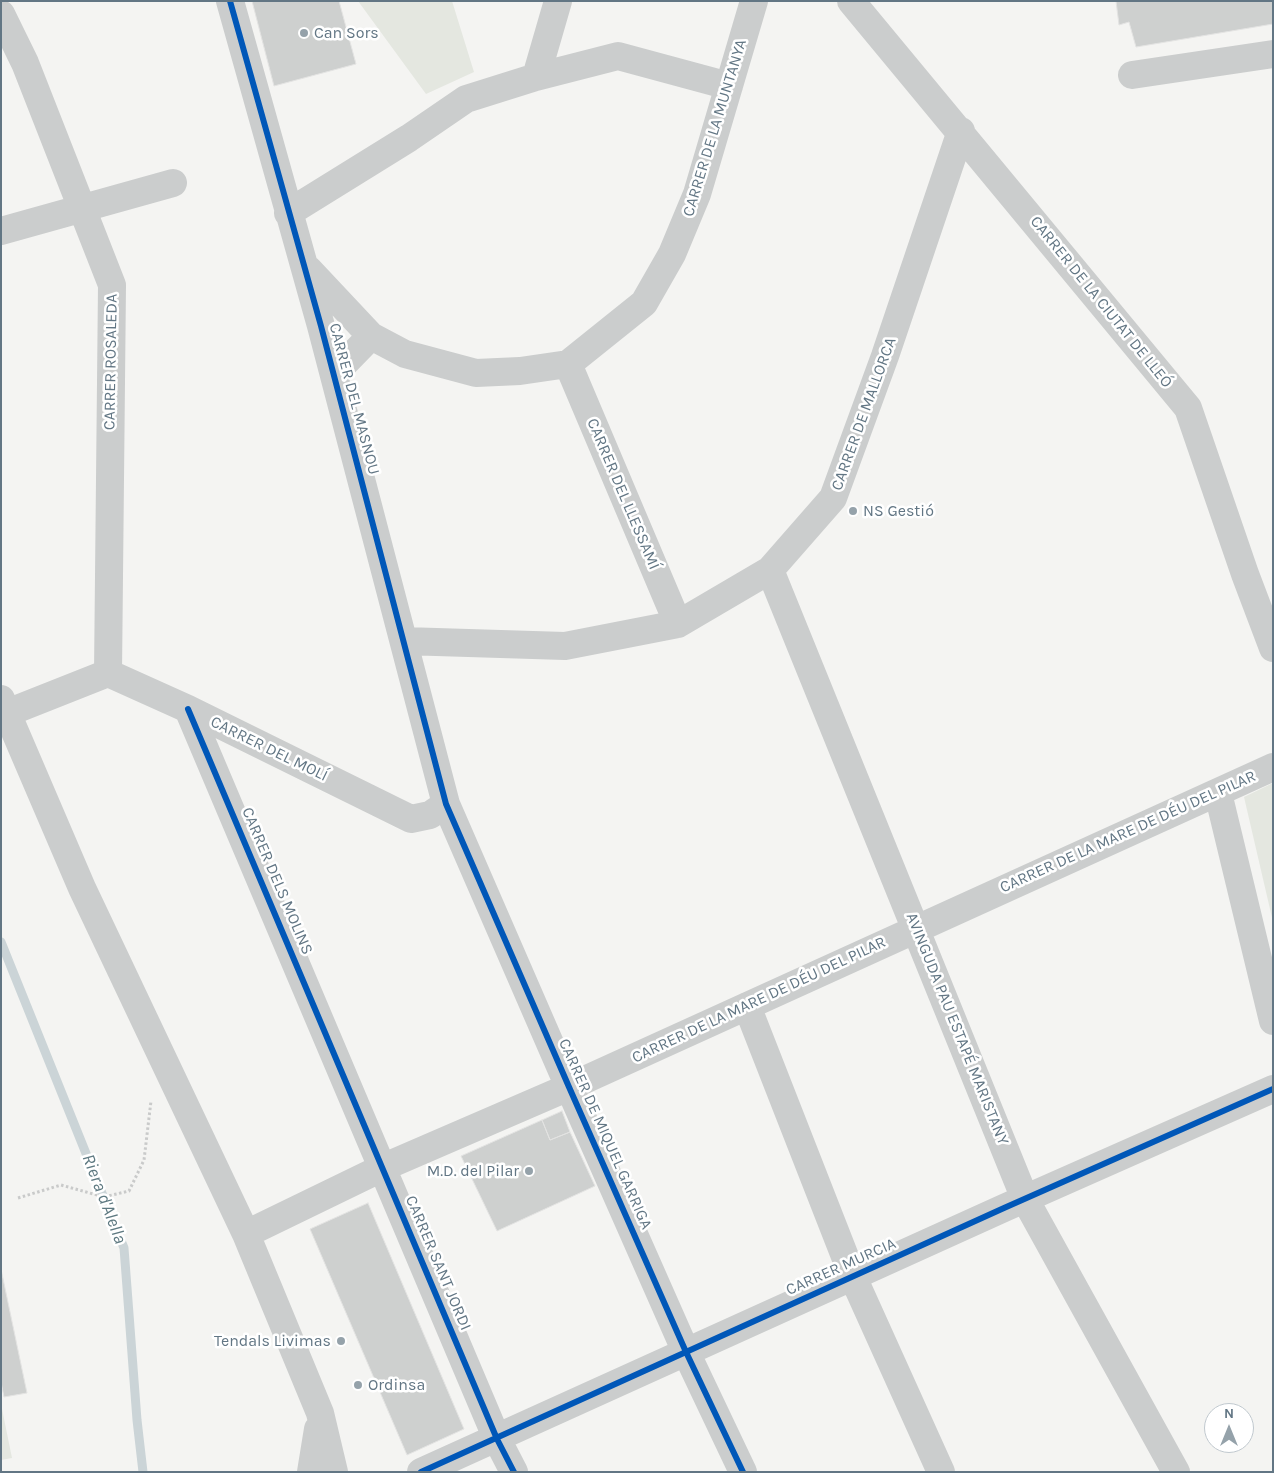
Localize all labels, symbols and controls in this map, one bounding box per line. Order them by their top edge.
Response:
place label: Can Sors [314,23,379,43]
marker: Can Sors [298,27,310,39]
street label: CARRER DE LA MUNTANYA [679,37,751,219]
street label: CARRER DE LA CIUTAT DE LLEÓ [1026,212,1176,392]
street label: CARRER ROSALEDA [100,294,122,430]
street label: CARRER DEL MASNOU [325,321,383,477]
street label: CARRER DE MALLORCA [827,335,901,493]
street label: CARRER DEL LLESSAMÍ [582,415,664,573]
place label: NS Gestió [863,501,934,521]
marker: NS Gestió [847,505,859,517]
street label: CARRER DEL MOLÍ [207,712,331,786]
street label: CARRER DE LA MARE DE DÉU DEL PILAR [997,767,1259,897]
street label: CARRER DELS MOLINS [237,804,317,958]
street label: AVINGUDA PAU ESTAPÉ MARISTANY [901,910,1013,1148]
street label: CARRER DE LA MARE DE DÉU DEL PILAR [629,933,889,1067]
street label: CARRER DE MIQUEL GARRIGA [554,1036,656,1232]
water label: Riera d'Alella [77,1151,131,1247]
place label: M.D. del Pilar [427,1161,519,1181]
marker: M.D. del Pilar [523,1165,535,1177]
street label: CARRER SANT JORDI [401,1193,475,1333]
street label: CARRER MURCIA [783,1234,899,1300]
place label: Tendals Livimas [214,1331,331,1351]
marker: Tendals Livimas [335,1335,347,1347]
place label: Ordinsa [368,1375,425,1395]
marker: Ordinsa [352,1379,364,1391]
north arrow [1204,1403,1254,1453]
text: N [1224,1405,1234,1422]

